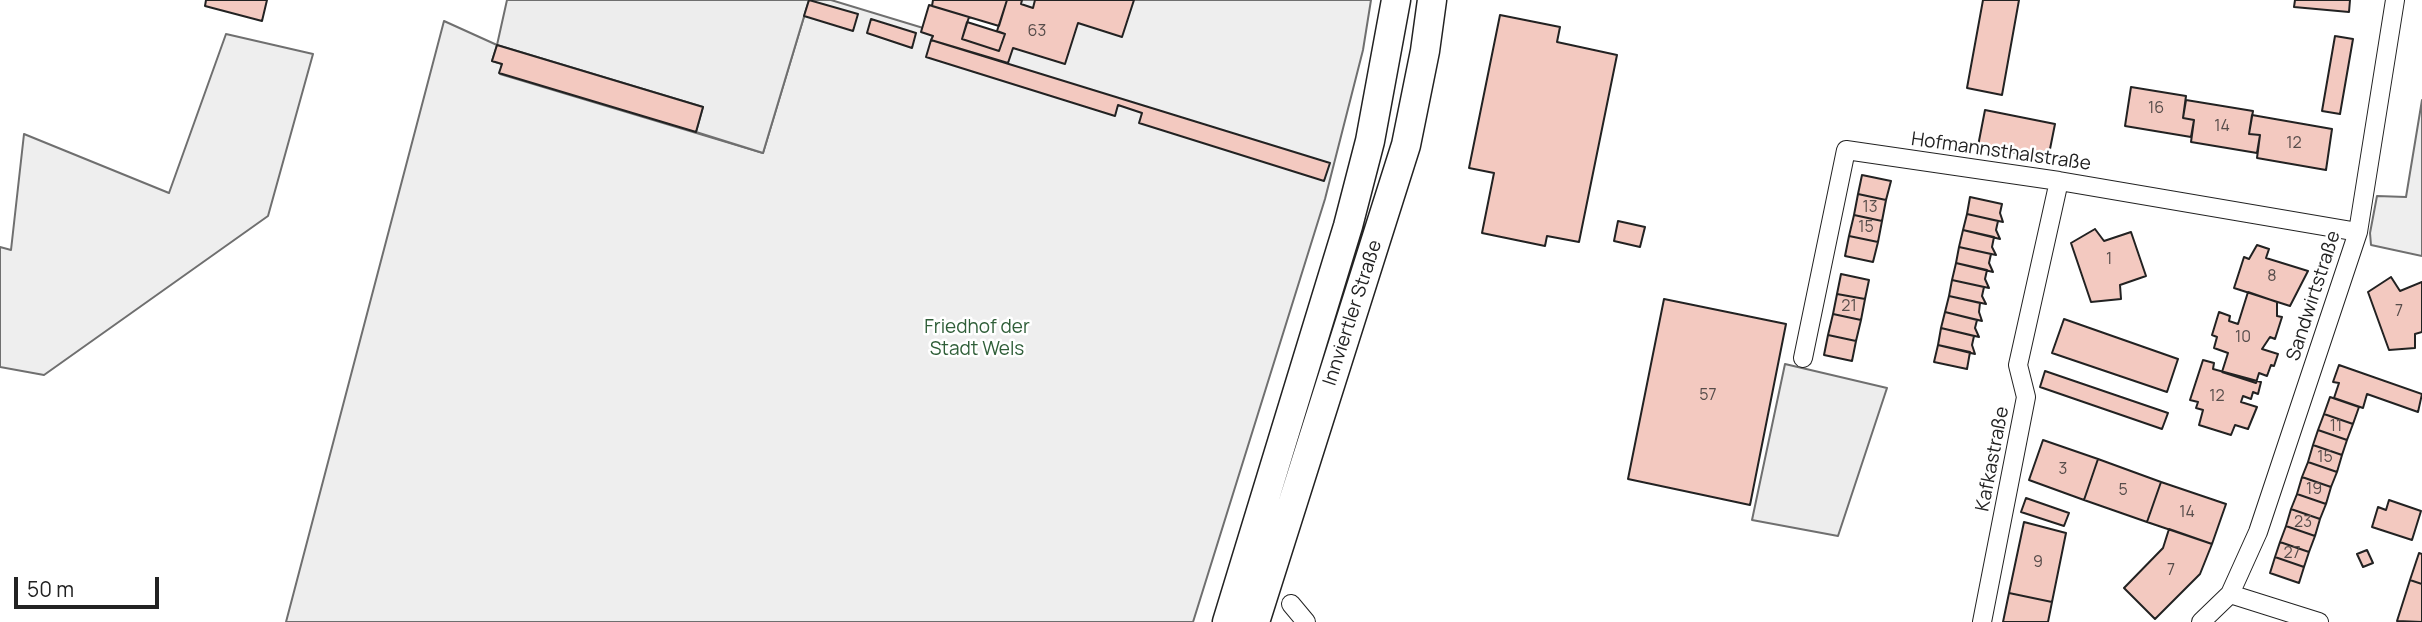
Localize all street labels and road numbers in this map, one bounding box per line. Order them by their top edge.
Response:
street label: Hofmannsthalstraße [1910,128,2092,176]
street label: Sandwirtstraße [2282,228,2346,364]
street label: Innviertler Straße [1319,237,1387,389]
street label: Kafkastraße [1972,405,2014,513]

